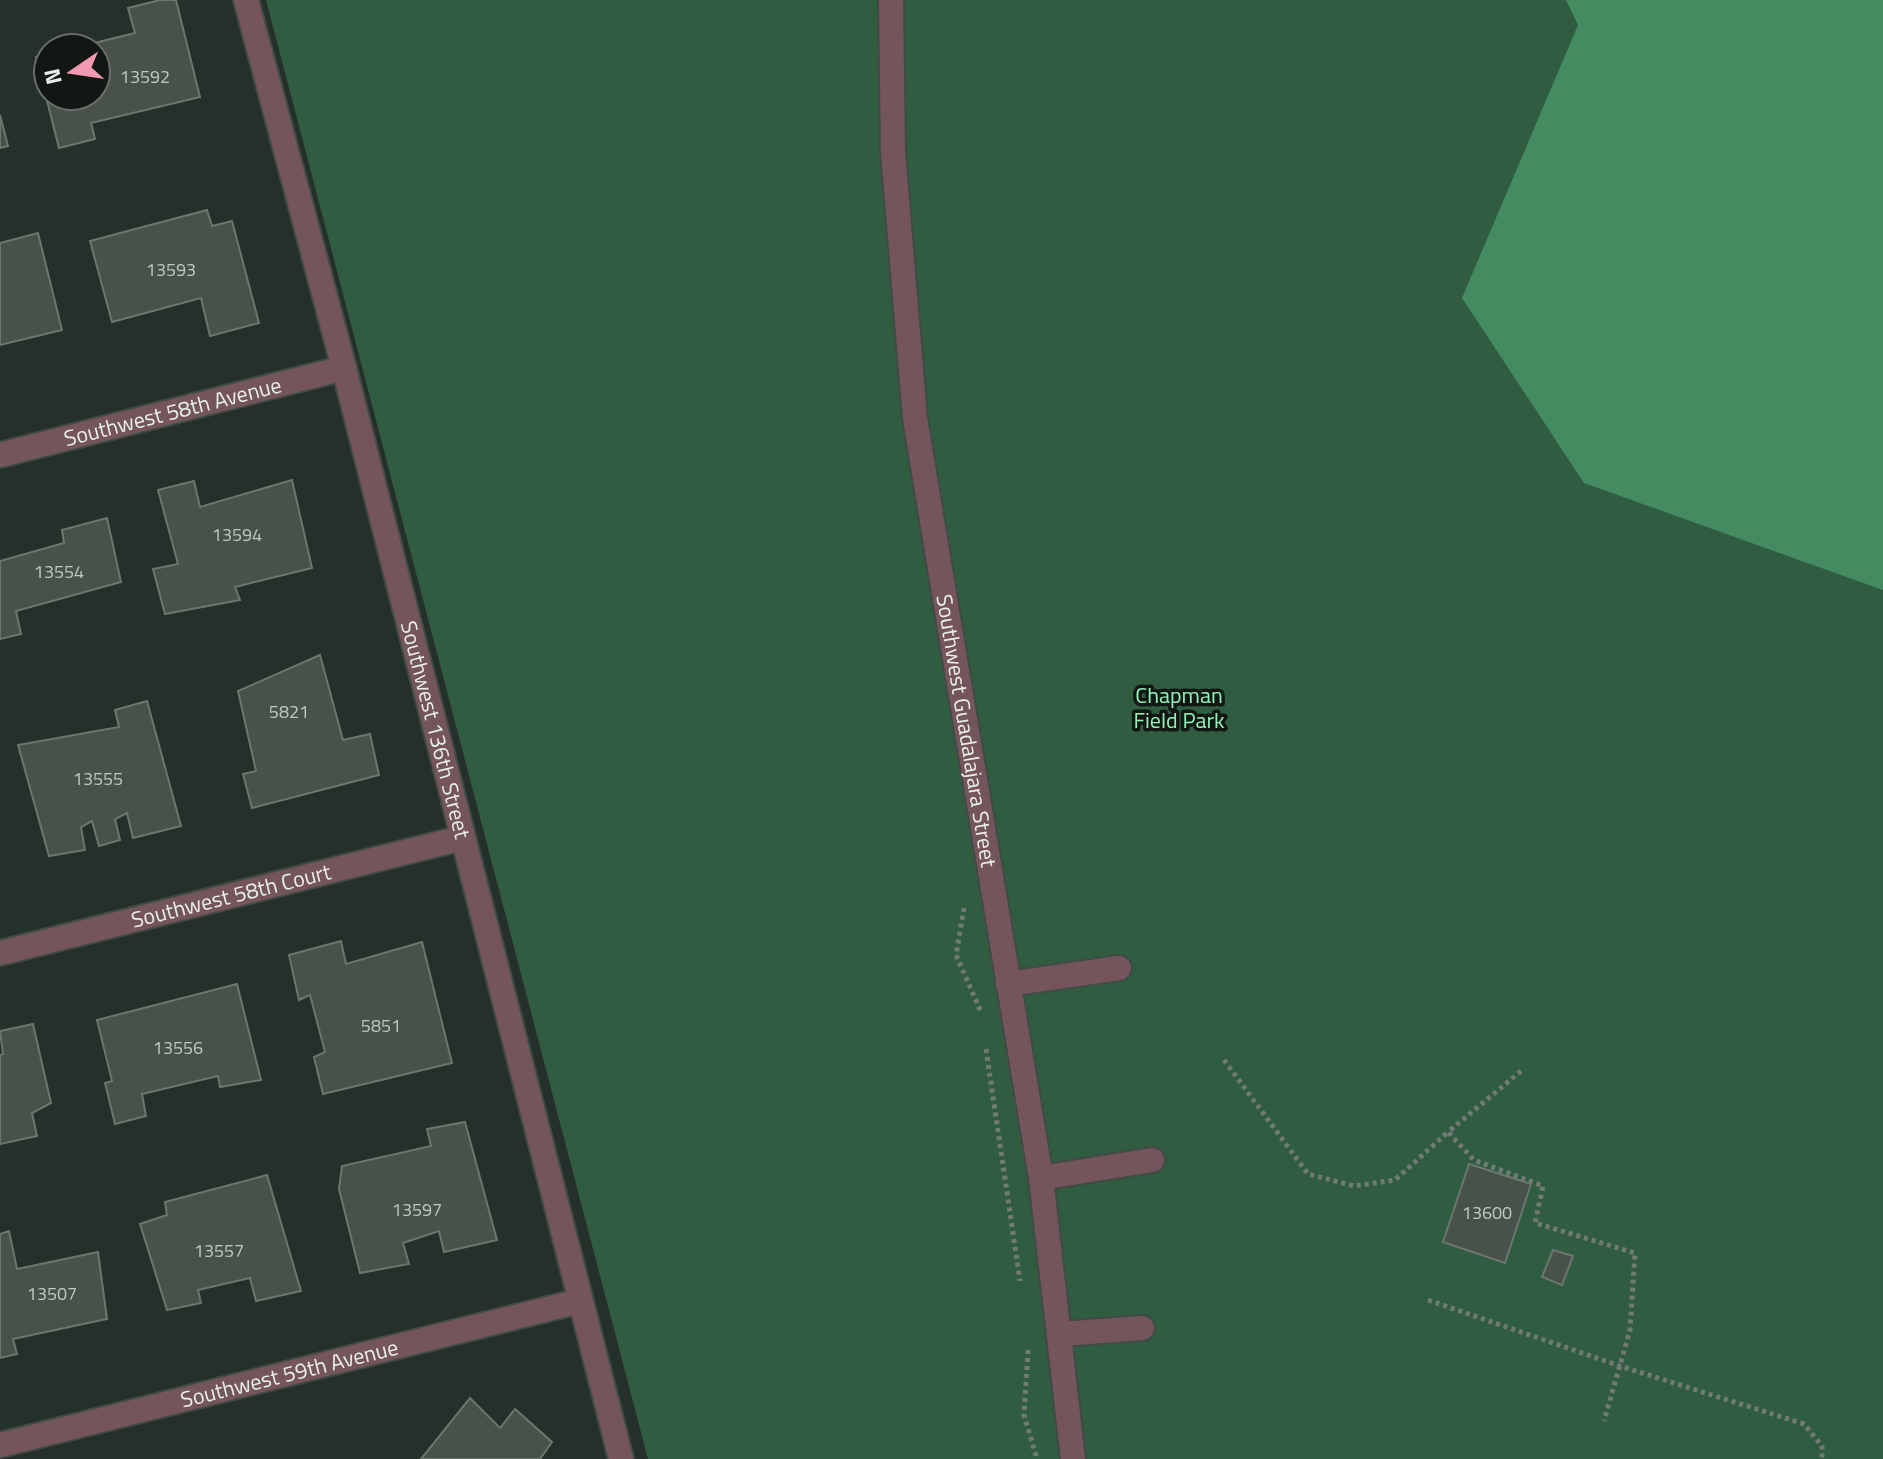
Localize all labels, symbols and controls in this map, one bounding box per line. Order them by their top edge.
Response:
north arrow [32,32,112,112]
house number: 13592 [120,63,170,90]
text: N [34,65,71,88]
house number: 13593 [146,256,196,283]
street label: Southwest 58th Avenue [60,368,285,455]
house number: 13594 [212,521,262,548]
house number: 13554 [34,558,84,585]
street label: Southwest Guadalajara Street [927,592,1006,870]
street label: Southwest 136th Street [392,617,480,842]
park label: Chapman Field Park [1133,678,1225,737]
house number: 5821 [269,698,309,725]
house number: 13555 [73,765,123,792]
street label: Southwest 58th Court [127,854,335,937]
house number: 5851 [361,1012,401,1039]
house number: 13556 [153,1034,203,1061]
house number: 13597 [392,1196,442,1223]
house number: 13600 [1462,1199,1512,1226]
house number: 13557 [194,1237,244,1264]
house number: 13507 [27,1280,77,1307]
street label: Southwest 59th Avenue [177,1330,402,1417]

